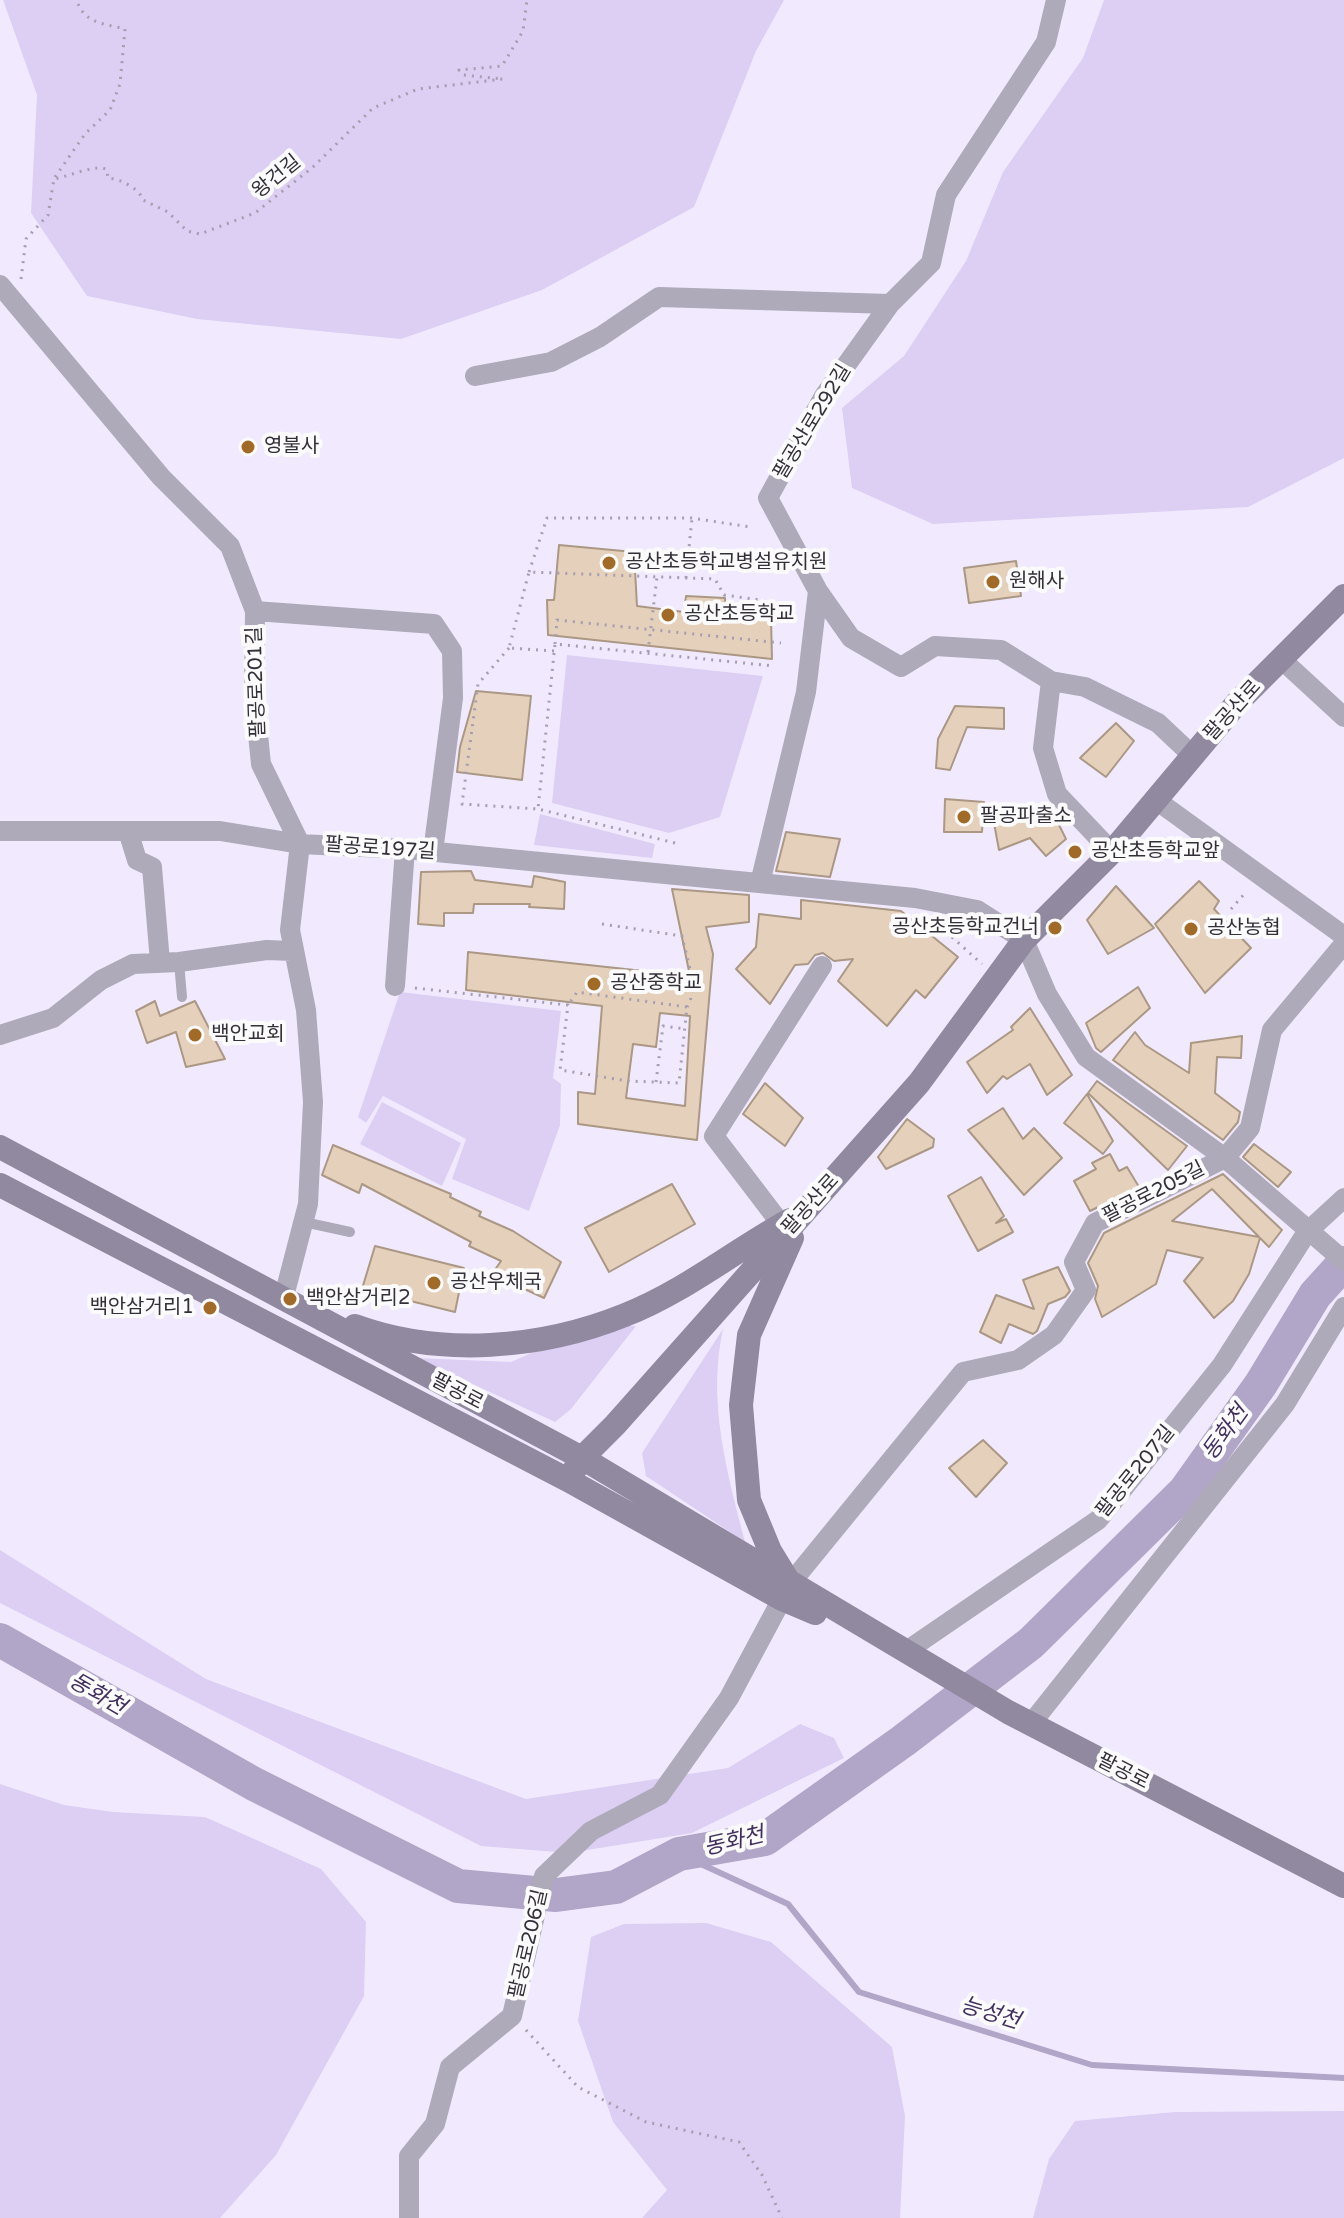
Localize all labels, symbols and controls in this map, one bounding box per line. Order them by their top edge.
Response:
street label: 왕건길 [248,150,306,204]
street label: 팔공산로292길 [769,360,857,484]
place label: 영불사 [264,435,319,459]
marker: 영불사 [239,438,257,456]
place label: 공산초등학교병설유치원 [625,551,827,575]
marker: 공산초등학교병설유치원 [600,554,618,572]
place label: 원해사 [1009,570,1064,594]
marker: 원해사 [984,573,1002,591]
place label: 공산초등학교 [684,603,794,627]
marker: 공산초등학교 [659,606,677,624]
street label: 팔공로201길 [243,626,271,738]
street label: 팔공산로 [1199,676,1267,746]
place label: 팔공파출소 [980,805,1072,829]
marker: 팔공파출소 [955,808,973,826]
street label: 팔공로197길 [324,833,436,865]
place label: 공산초등학교앞 [1091,840,1220,864]
marker: 공산초등학교앞 [1066,843,1084,861]
place label: 공산초등학교건너 [892,916,1039,940]
place label: 공산농협 [1207,917,1281,941]
marker: 공산초등학교건너 [1046,919,1064,937]
marker: 공산농협 [1182,920,1200,938]
place label: 공산중학교 [610,972,702,996]
marker: 공산중학교 [585,975,603,993]
place label: 백안교회 [211,1023,285,1047]
marker: 백안교회 [186,1026,204,1044]
street label: 팔공로205길 [1099,1157,1209,1229]
street label: 팔공산로 [777,1170,845,1240]
place label: 공산우체국 [450,1271,542,1295]
marker: 공산우체국 [425,1274,443,1292]
place label: 백안삼거리2 [306,1287,411,1311]
marker: 백안삼거리2 [281,1290,299,1308]
place label: 백안삼거리1 [89,1296,194,1320]
marker: 백안삼거리1 [201,1299,219,1317]
street label: 팔공로 [427,1368,487,1416]
water label: 동화천 [1197,1401,1255,1465]
street label: 팔공로207길 [1092,1421,1180,1523]
water label: 동화천 [64,1668,130,1722]
street label: 팔공로 [1093,1749,1153,1795]
water label: 동화천 [701,1822,767,1862]
street label: 팔공로206길 [505,1887,553,2001]
water label: 능성천 [957,1993,1023,2035]

